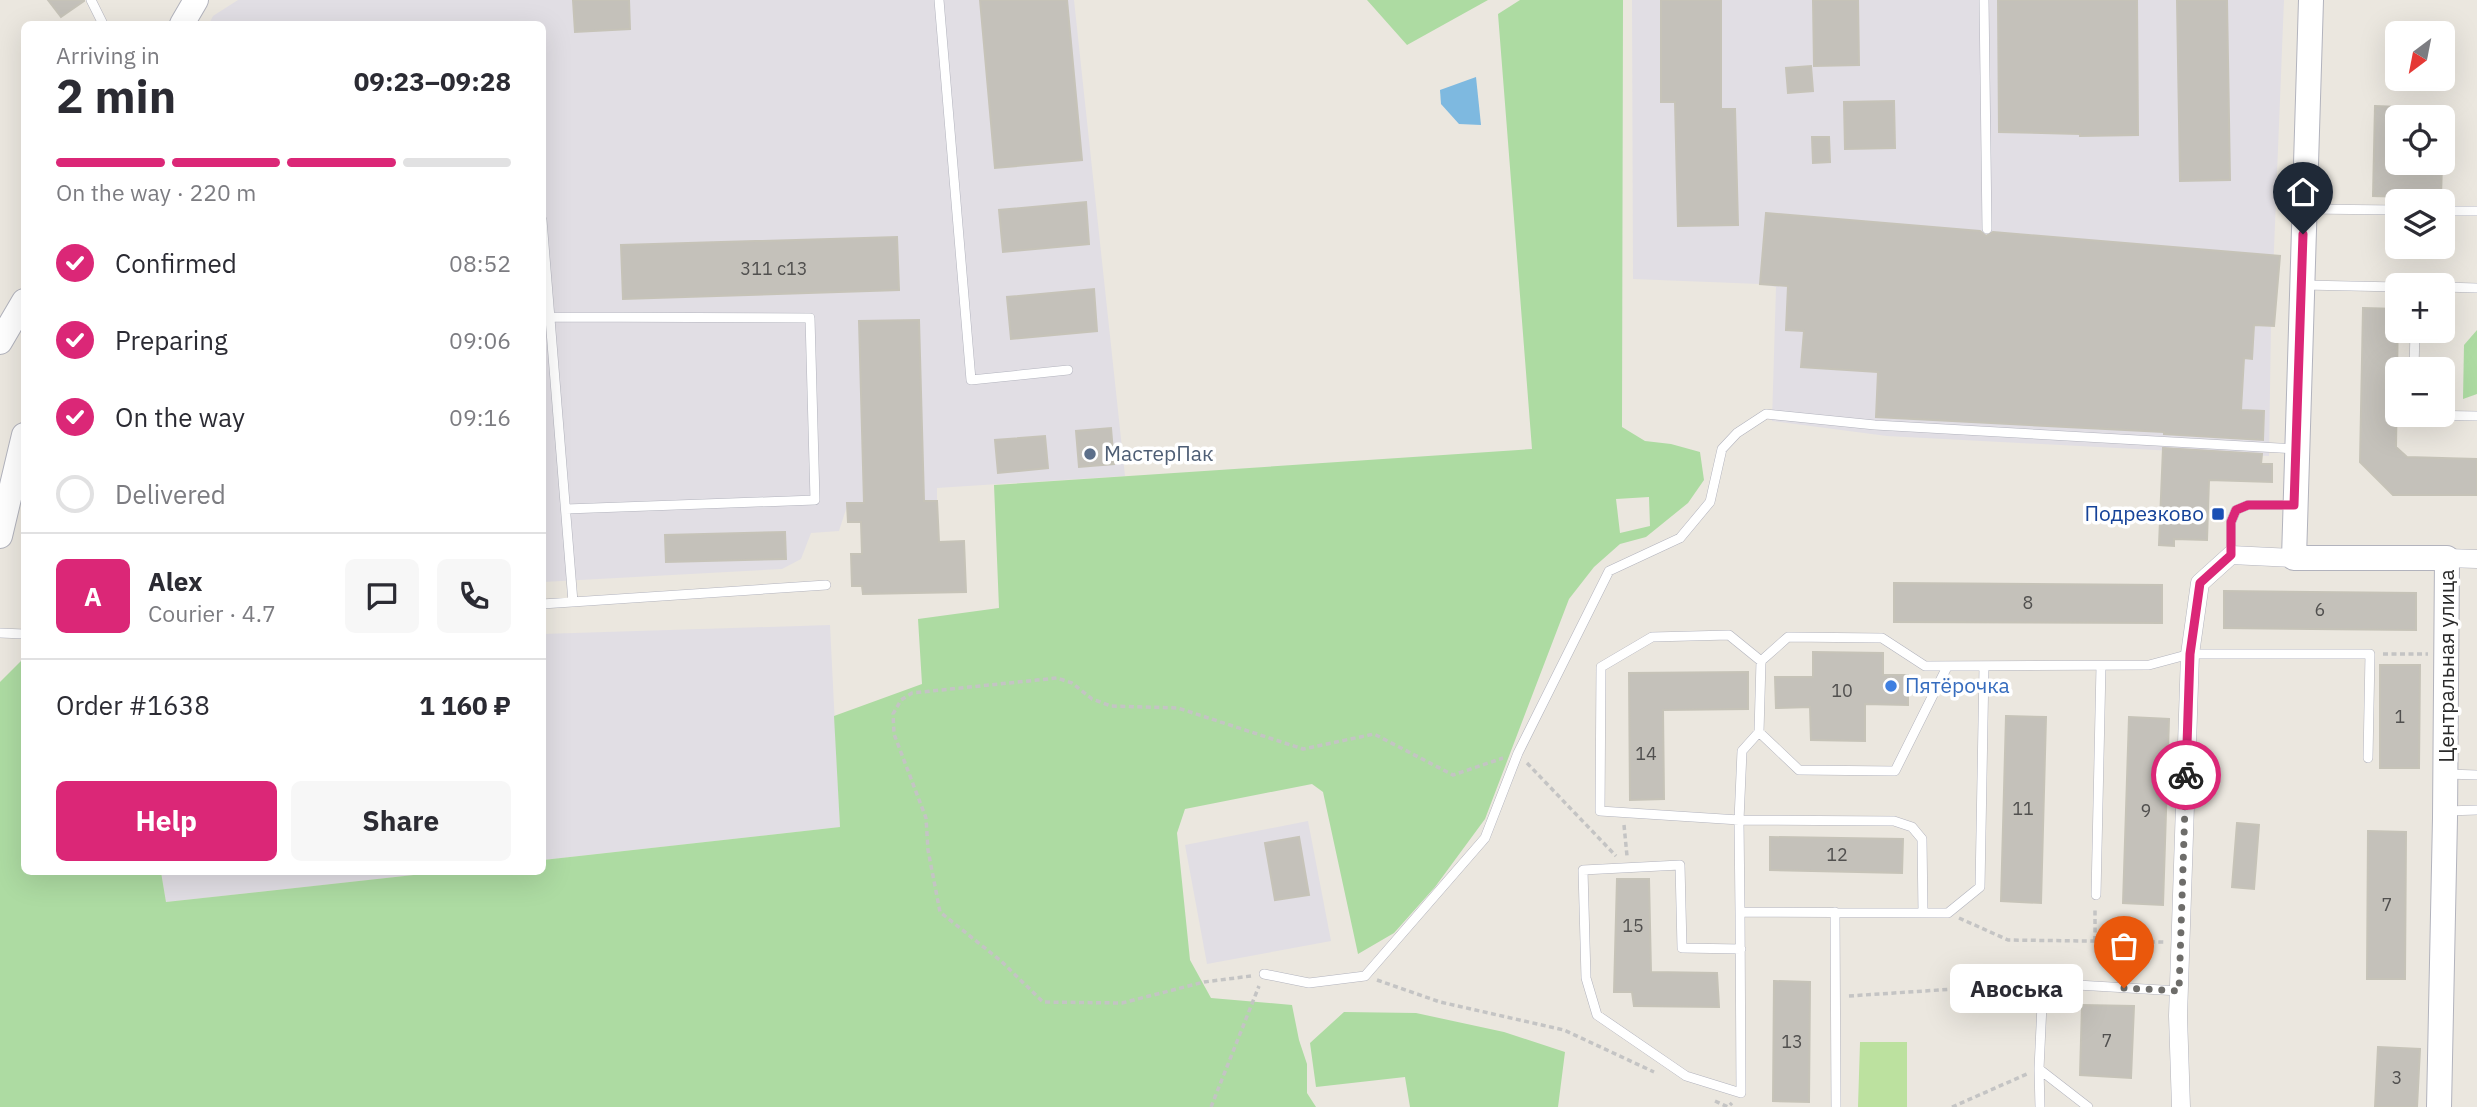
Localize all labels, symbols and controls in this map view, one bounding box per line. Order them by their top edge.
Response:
north arrow [2385,21,2455,91]
map controls [2385,21,2455,427]
text: Arriving in [56,40,160,70]
text: 09:23–09:28 [354,64,511,98]
text: 2 min [56,66,176,126]
button: locate [2385,105,2455,175]
pin [2273,162,2333,234]
icon: home [2284,173,2322,211]
text: On the way · 220 m [56,177,256,207]
button: layers [2385,189,2455,259]
icon: check [56,244,94,282]
text: Confirmed [115,246,237,280]
text: 08:52 [449,248,511,278]
house number: 311 с13 [740,257,808,280]
button: + [2385,273,2455,343]
icon: check [56,321,94,359]
text: Preparing [115,323,228,357]
text: 09:06 [449,325,511,355]
button: − [2385,357,2455,427]
icon: check [56,398,94,436]
text: On the way [115,400,245,434]
text: 09:16 [449,402,511,432]
place label: МастерПак [1104,439,1214,467]
marker: МастерПак [1082,446,1098,462]
text: Delivered [115,477,226,511]
place label: Подрезково [2085,499,2204,527]
marker: Подрезково [2210,506,2226,522]
button: chat [345,559,419,633]
button: phone [437,559,511,633]
text: Alex [148,564,202,598]
street label: Центральная улица [2432,569,2460,763]
text: A [84,579,102,613]
house number: 8 [2023,591,2033,614]
text: Courier · 4.7 [148,598,276,628]
house number: 6 [2315,598,2325,621]
place label: Пятёрочка [1905,671,2010,699]
marker: Пятёрочка [1883,678,1899,694]
house number: 10 [1831,679,1853,702]
text: Order #1638 [56,688,210,722]
text: 1 160 ₽ [419,688,511,722]
house number: 1 [2395,705,2405,728]
courier [2151,740,2221,810]
house number: 14 [1635,742,1657,765]
icon: bike [2167,756,2205,794]
button: Help [56,781,277,861]
button: Share [291,781,511,861]
house number: 11 [2012,797,2034,820]
house number: 9 [2141,799,2151,822]
house number: 12 [1826,843,1848,866]
house number: 7 [2382,893,2392,916]
house number: 15 [1622,914,1644,937]
pin [2094,916,2154,988]
icon: bag [2105,927,2143,965]
callout: Авоська [1949,964,2082,1012]
text: Авоська [1970,973,2063,1003]
house number: 7 [2102,1029,2112,1052]
house number: 13 [1781,1030,1803,1053]
house number: 3 [2392,1066,2402,1089]

